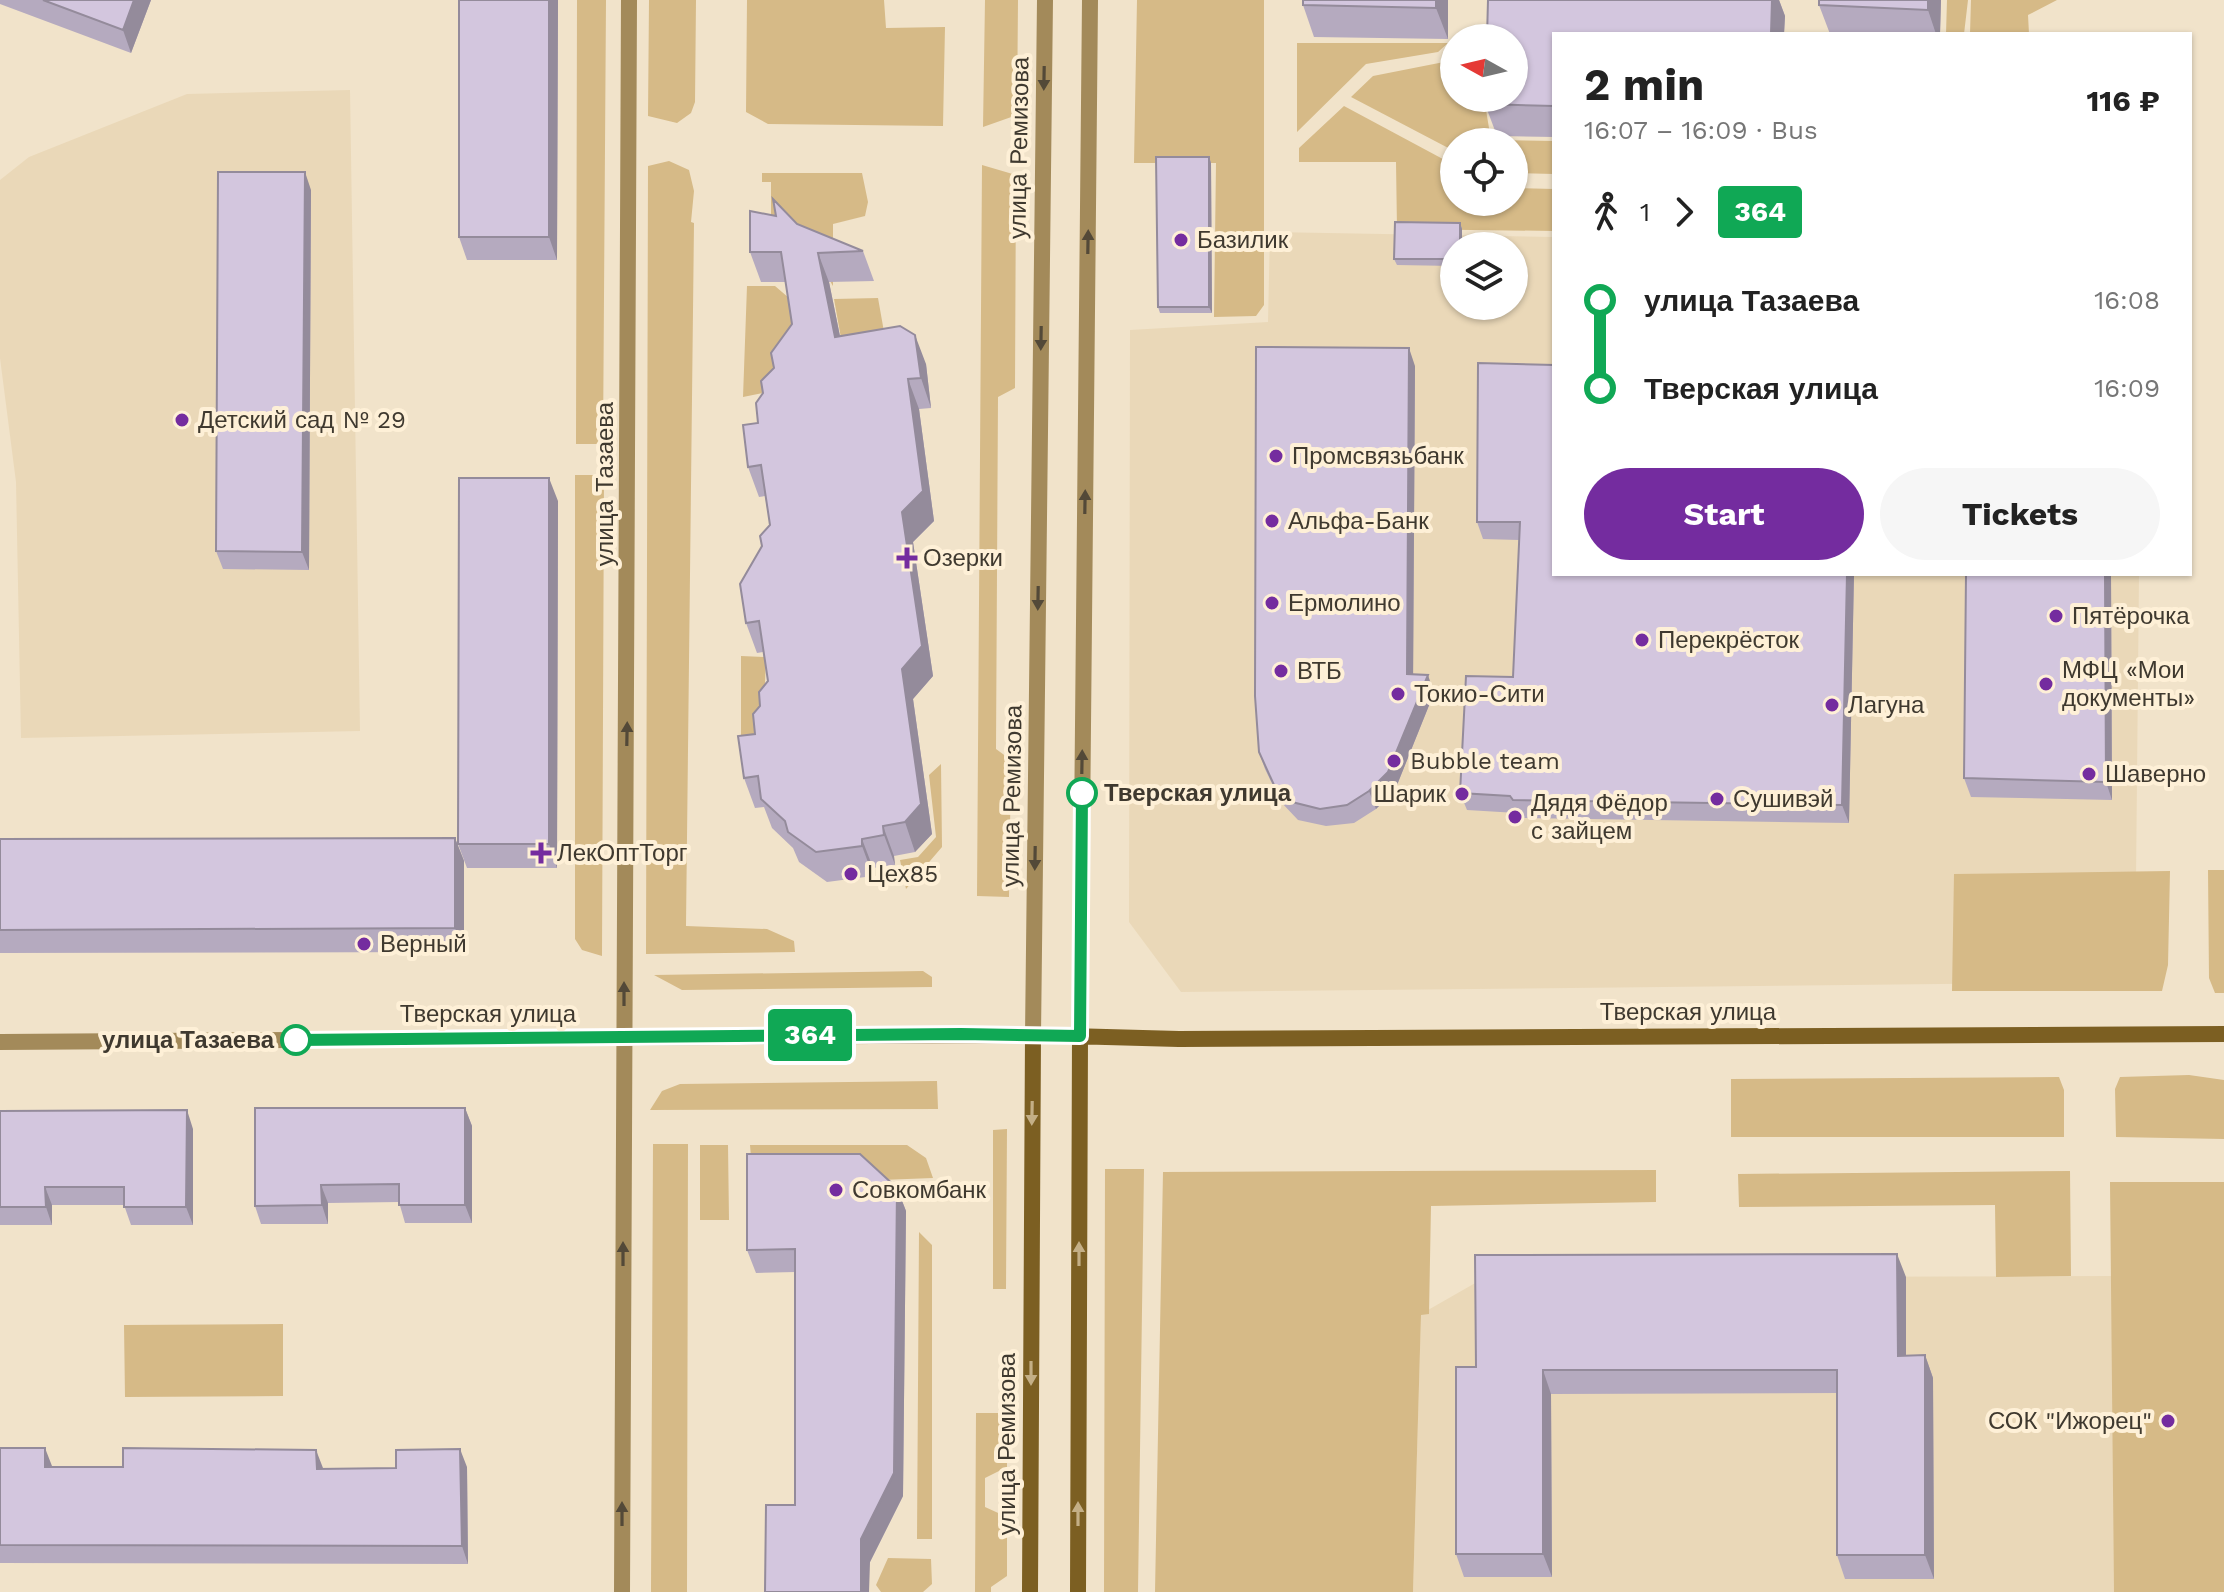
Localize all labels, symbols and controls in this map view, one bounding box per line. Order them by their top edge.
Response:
north arrow [1440,24,1528,112]
map controls [1440,24,1528,320]
street label: улица Ремизова [1003,56,1035,239]
text: 2 min [1584,59,1704,111]
one-way arrow [1038,66,1050,91]
text: 116 ₽ [2086,83,2160,118]
text: 16:07 – 16:09 · Bus [1584,115,1818,145]
button: locate [1440,128,1528,216]
icon: walk [1584,190,1628,234]
icon: forward [1662,190,1706,234]
text: 364 [1734,195,1786,228]
text: 1 [1640,197,1650,227]
place label: Базилик [1197,226,1289,254]
one-way arrow [1082,229,1094,254]
marker: Базилик [1172,231,1190,249]
button: layers [1440,232,1528,320]
text: улица Тазаева [1644,283,1859,318]
text: 16:08 [2094,285,2160,315]
one-way arrow [1035,326,1047,351]
text: Тверская улица [1644,371,1878,406]
text: 16:09 [2094,373,2160,403]
street label: улица Тазаева [591,401,619,566]
place label: Детский сад № 29 [198,406,406,434]
marker: Детский сад № 29 [173,411,191,429]
place label: Промсвязьбанк [1292,442,1464,470]
marker: Промсвязьбанк [1267,447,1285,465]
button: Start [1584,468,1864,560]
button: Tickets [1880,468,2160,560]
one-way arrow [1079,489,1091,514]
place label: Альфа-Банк [1288,507,1429,535]
marker: Альфа-Банк [1263,512,1281,530]
place label: Озерки [923,544,1003,572]
marker: Озерки [898,549,916,567]
one-way arrow [1032,586,1044,611]
place label: Ермолино [1288,589,1401,617]
marker: Ермолино [1263,594,1281,612]
place label: Пятёрочка [2072,602,2190,630]
marker: Пятёрочка [2047,607,2065,625]
place label: Перекрёсток [1658,626,1800,654]
marker: Перекрёсток [1633,631,1651,649]
place label: МФЦ «Мои документы» [2062,656,2195,712]
place label: ВТБ [1297,657,1342,685]
marker: ВТБ [1272,662,1290,680]
marker: МФЦ «Мои документы» [2037,675,2055,693]
place label: Токио-Сити [1414,680,1545,708]
marker: Токио-Сити [1389,685,1407,703]
place label: Лагуна [1848,691,1925,719]
marker: Лагуна [1823,696,1841,714]
street label: улица Ремизова [996,704,1028,887]
one-way arrow [621,721,633,746]
place label: Bubble team [1410,747,1560,775]
one-way arrow [1076,749,1089,774]
marker: Bubble team [1385,752,1403,770]
place label: Шаверно [2105,760,2206,788]
marker: Шаверно [2080,765,2098,783]
marker: Тверская улица [1067,778,1097,808]
place label: Тверская улица [1104,779,1292,807]
place label: Шарик [1373,780,1446,808]
marker: Шарик [1453,785,1471,803]
place label: Сушивэй [1733,785,1833,813]
place label: Дядя Фёдор с зайцем [1531,789,1668,845]
marker: Сушивэй [1708,790,1726,808]
marker: Дядя Фёдор с зайцем [1506,808,1524,826]
place label: ЛекОптТорг [557,839,688,867]
marker: ЛекОптТорг [532,844,550,862]
one-way arrow [1029,846,1041,871]
place label: Цех85 [867,860,938,888]
marker: Цех85 [842,865,860,883]
place label: Верный [380,930,467,958]
marker: Верный [355,935,373,953]
one-way arrow [618,981,631,1006]
street label: Тверская улица [1600,998,1777,1026]
street label: Тверская улица [400,1000,577,1028]
line badge: 364 [764,1009,856,1061]
text: 364 [784,1018,836,1051]
marker: улица Тазаева [281,1025,311,1055]
place label: улица Тазаева [102,1026,275,1054]
one-way arrow [1026,1101,1038,1126]
place label: Совкомбанк [852,1176,987,1204]
marker: Совкомбанк [827,1181,845,1199]
one-way arrow [617,1241,629,1266]
one-way arrow [1073,1241,1085,1266]
street label: улица Ремизова [993,1352,1021,1535]
one-way arrow [1025,1361,1037,1386]
place label: СОК "Ижорец" [1988,1407,2152,1435]
marker: СОК "Ижорец" [2159,1412,2177,1430]
one-way arrow [616,1501,628,1526]
one-way arrow [1072,1501,1084,1526]

